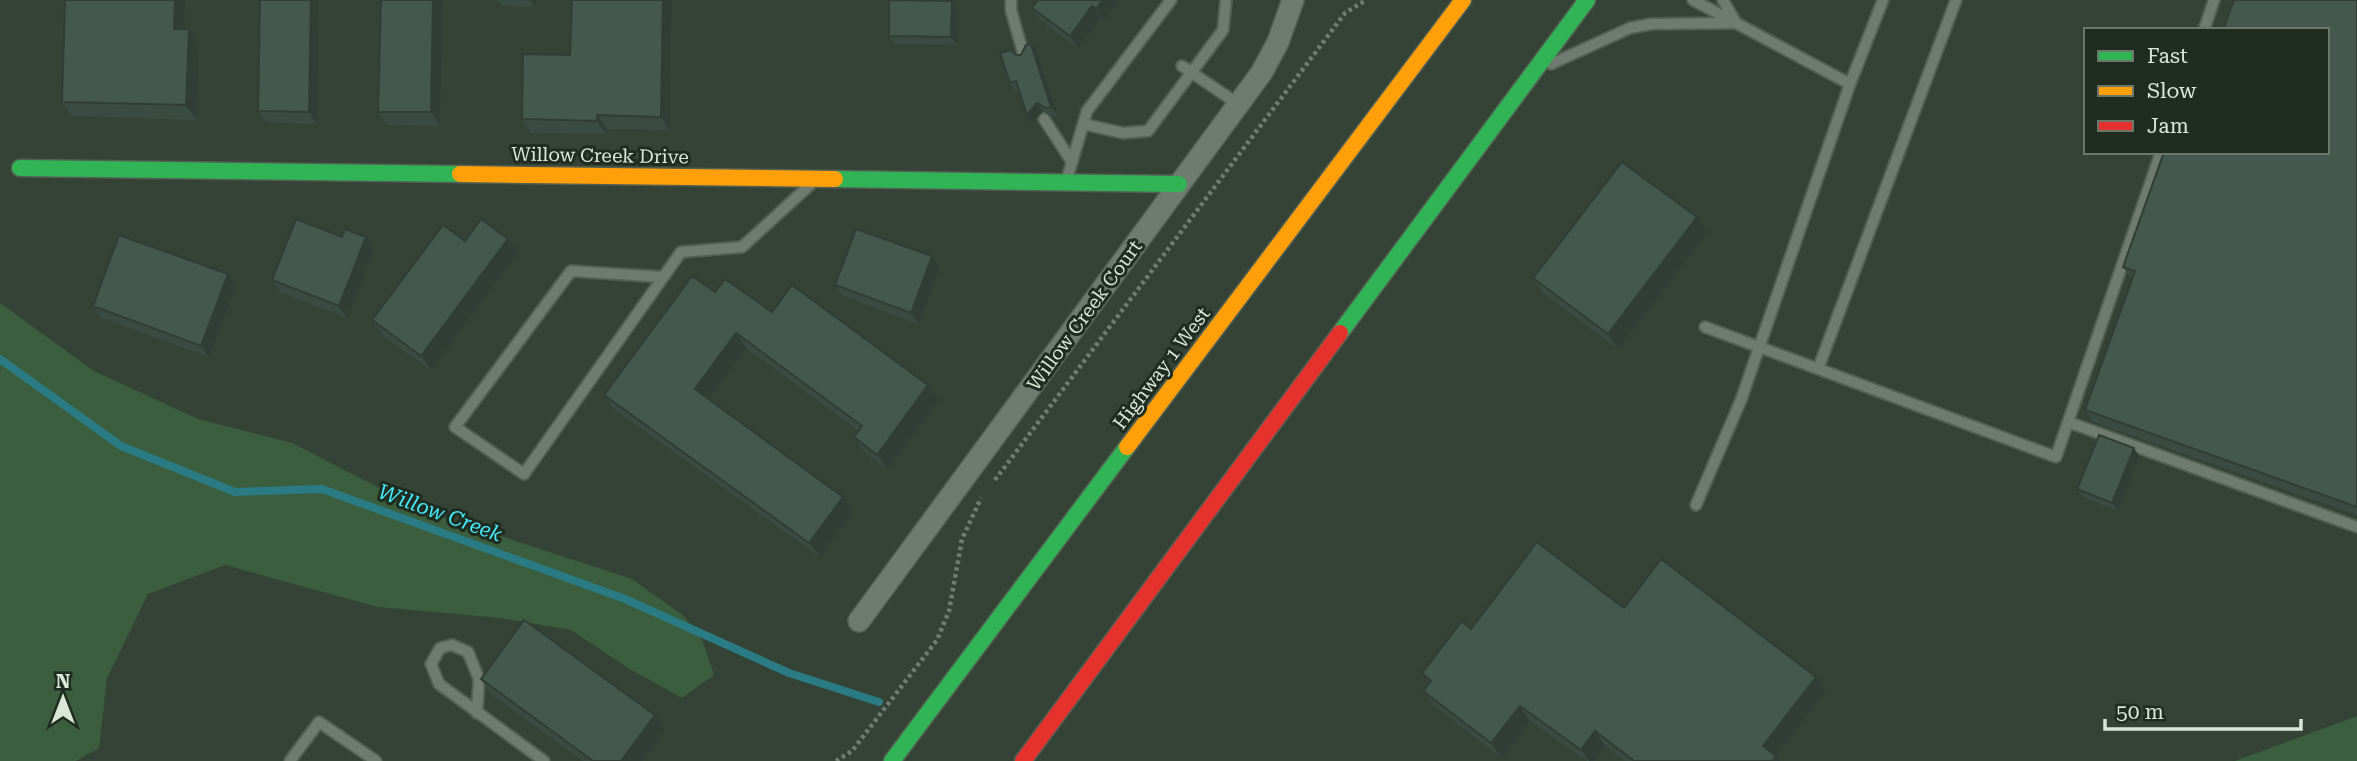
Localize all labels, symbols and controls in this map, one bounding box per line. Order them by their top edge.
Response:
legend [2084,28,2329,154]
text: Fast [2147,44,2188,68]
text: Slow [2147,79,2197,103]
text: Jam [2147,114,2189,138]
street label: Willow Creek Drive [511,142,689,169]
street label: Willow Creek Court [1022,236,1147,395]
street label: Highway 1 West [1108,303,1215,434]
water label: Willow Creek [375,479,506,547]
north arrow [28,663,98,733]
text: N [56,670,71,693]
scale bar [2105,688,2301,732]
text: 50 m [2116,700,2164,724]

